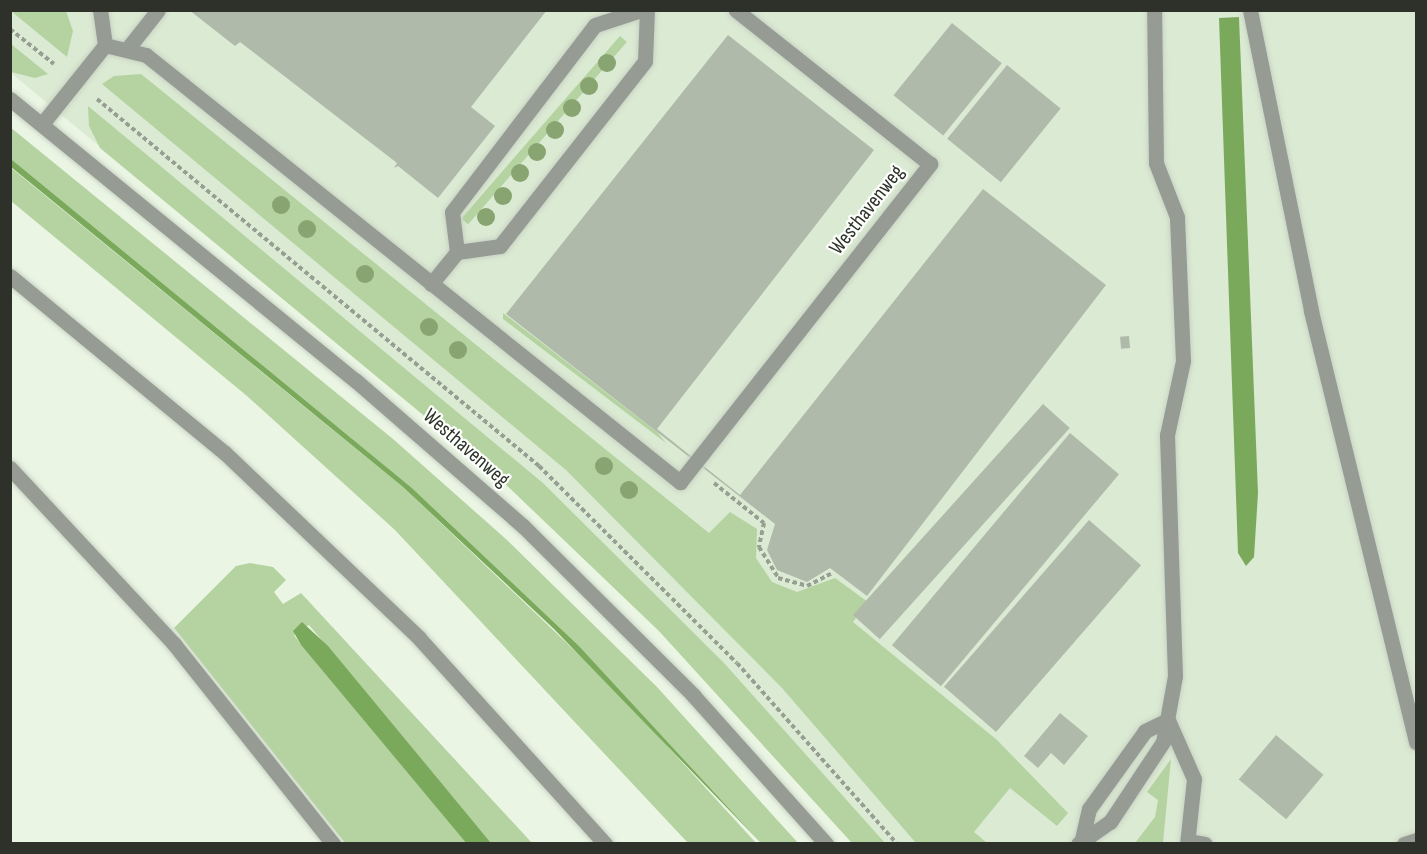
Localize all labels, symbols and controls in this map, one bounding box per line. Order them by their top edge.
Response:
street label: Westhavenweg [824,160,910,260]
street label: Westhavenweg [418,404,514,492]

